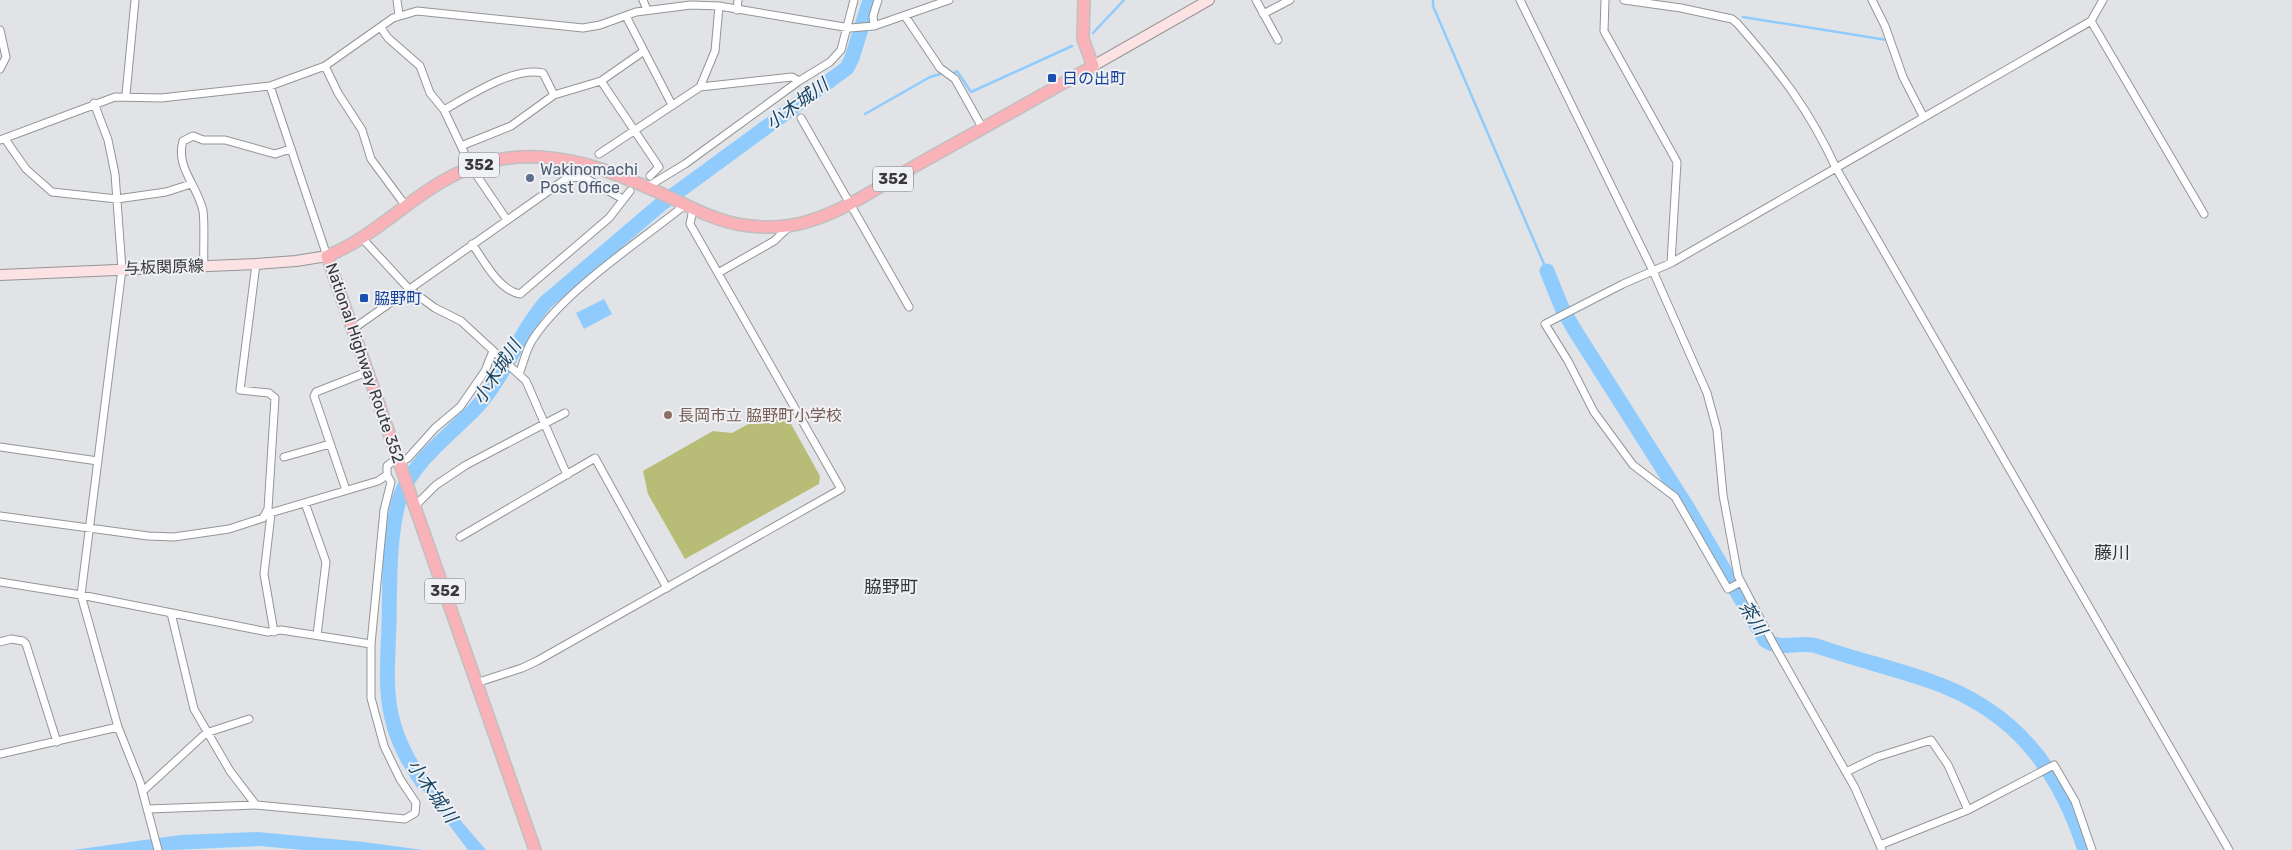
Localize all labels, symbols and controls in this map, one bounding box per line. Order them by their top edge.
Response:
place label: 日の出町 [1062,69,1126,88]
marker: 日の出町 [1046,72,1058,84]
water label: 小木城川 [761,73,834,134]
road number: 352 [459,152,499,178]
place label: Wakinomachi Post Office [540,160,638,197]
road number: 352 [873,166,913,192]
marker: Wakinomachi Post Office [524,172,536,184]
street label: 与板関原線 [124,256,204,278]
street label: National Highway Route 352 [322,260,408,466]
place label: 脇野町 [374,289,422,308]
marker: 脇野町 [358,292,370,304]
water label: 小木城川 [468,334,527,408]
place label: 長岡市立 脇野町小学校 [678,406,842,425]
marker: 長岡市立 脇野町小学校 [662,409,674,421]
district label: 藤川 [2094,542,2130,564]
district label: 脇野町 [864,576,918,598]
road number: 352 [425,578,465,604]
water label: 茶川 [1734,597,1773,641]
water label: 小木城川 [402,755,463,828]

